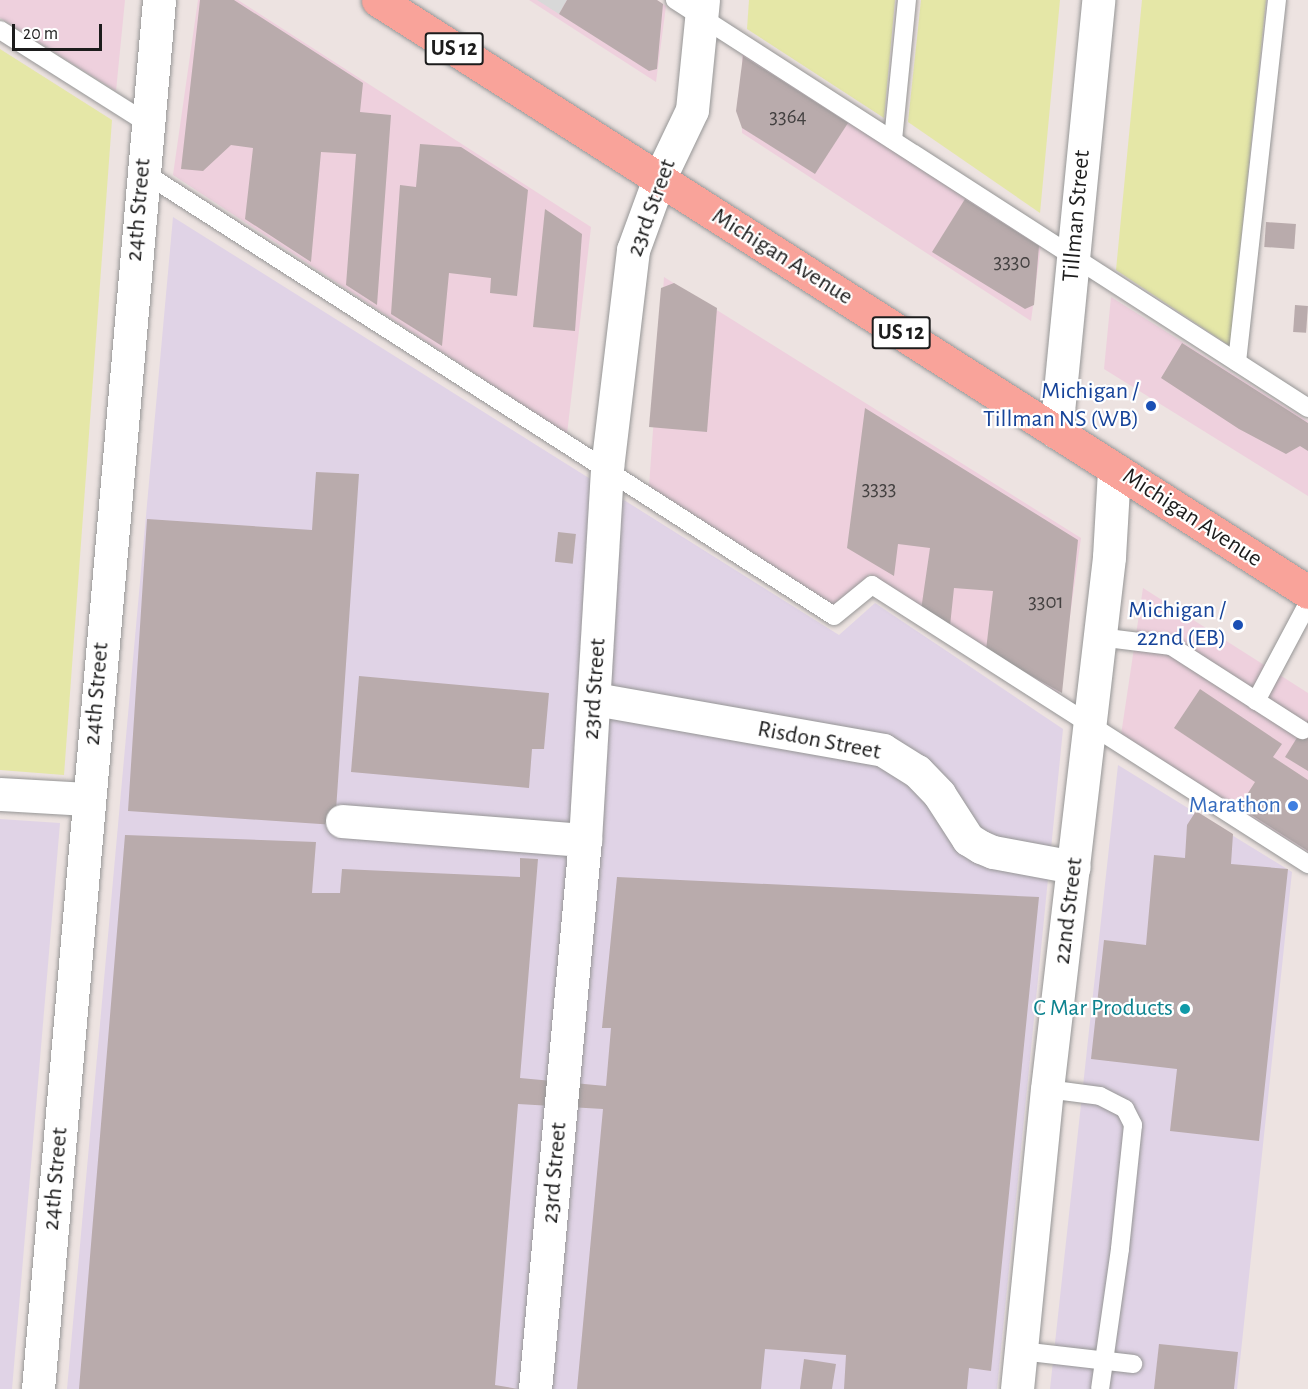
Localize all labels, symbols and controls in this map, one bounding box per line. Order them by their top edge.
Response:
scale bar [15,12,105,50]
text: 20 m [23,25,58,43]
road number: US 12 [424,30,484,68]
house number: 3364 [769,104,807,130]
street label: Tillman Street [1057,149,1097,283]
street label: 23rd Street [621,155,683,261]
street label: 24th Street [120,157,158,263]
street label: Michigan Avenue [706,202,858,312]
house number: 3330 [993,249,1031,275]
road number: US 12 [871,314,931,352]
place label: Michigan / Tillman NS (WB) [983,378,1139,434]
marker: Michigan / Tillman NS (WB) [1144,399,1158,413]
street label: Michigan Avenue [1117,462,1267,574]
house number: 3333 [862,476,896,502]
house number: 3301 [1028,589,1064,615]
place label: Michigan / 22nd (EB) [1128,597,1226,653]
marker: Michigan / 22nd (EB) [1231,618,1245,632]
street label: 23rd Street [577,637,613,741]
street label: 24th Street [78,641,116,747]
street label: Risdon Street [755,715,883,767]
place label: Marathon [1189,792,1281,820]
marker: Marathon [1286,799,1300,813]
street label: 22nd Street [1048,856,1090,966]
place label: C Mar Products [1033,995,1173,1023]
marker: C Mar Products [1178,1002,1192,1016]
street label: 23rd Street [536,1121,574,1225]
street label: 24th Street [37,1126,75,1232]

